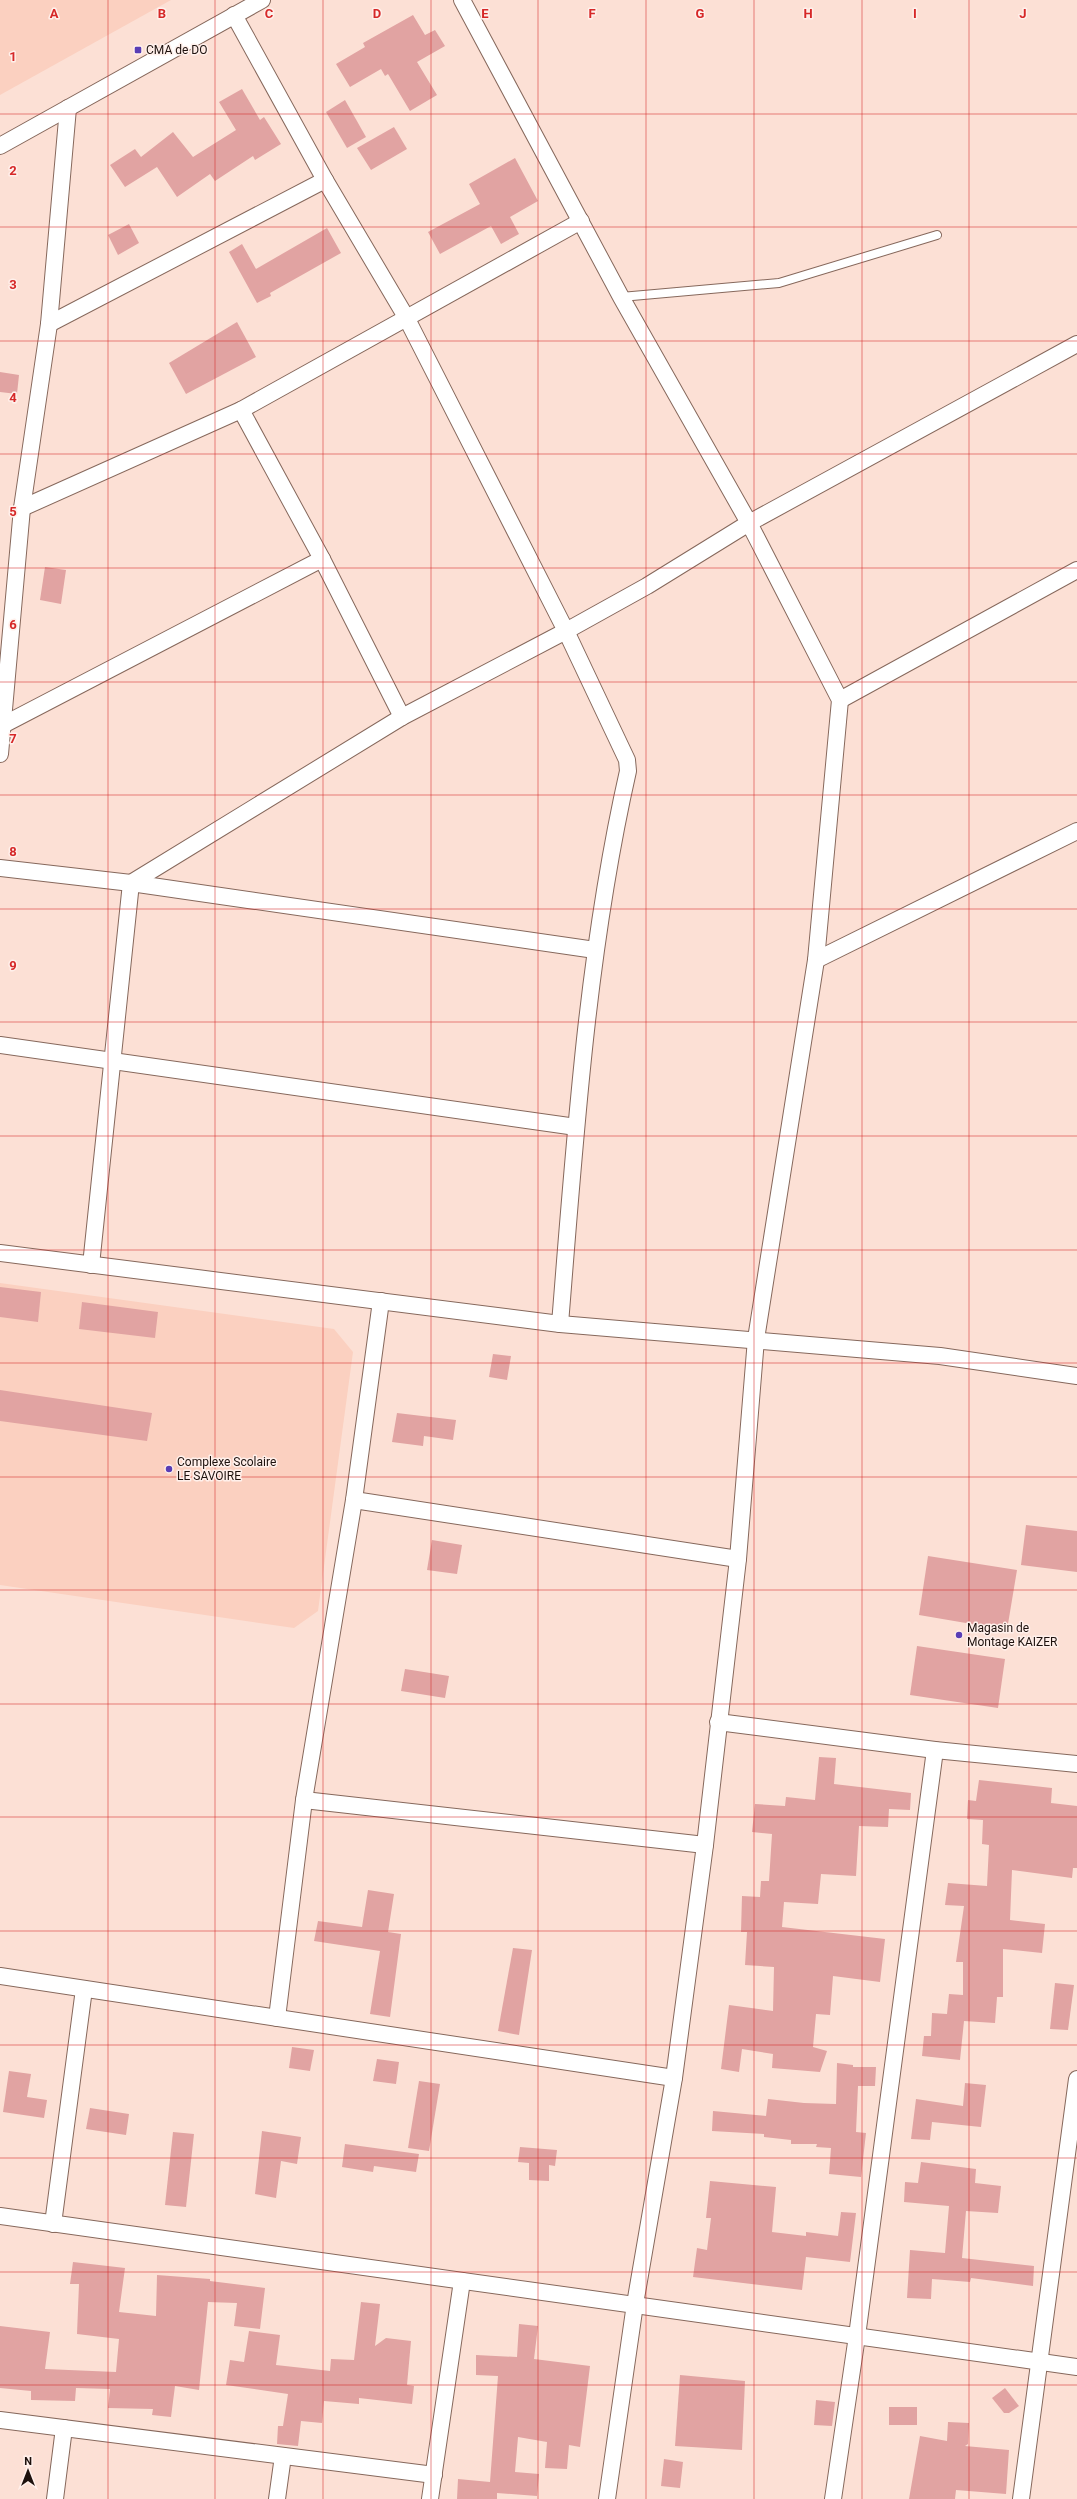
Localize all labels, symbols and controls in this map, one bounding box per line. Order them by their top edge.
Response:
text: A [50,6,59,21]
text: B [158,6,166,21]
text: C [265,6,274,21]
text: D [373,6,381,21]
text: E [481,6,489,21]
text: F [588,6,596,21]
text: G [696,6,705,21]
text: H [803,6,813,21]
text: I [913,6,917,21]
text: J [1019,6,1027,21]
place label: CMA de DO [146,43,207,57]
marker: CMA de DO [133,45,143,55]
text: 1 [9,49,17,64]
text: 2 [9,163,17,178]
text: 3 [9,277,17,292]
text: 4 [9,390,17,405]
text: 5 [9,504,17,519]
text: 6 [9,617,17,632]
text: 7 [9,731,17,746]
text: 8 [9,844,17,859]
text: 9 [9,958,17,973]
place label: Complexe Scolaire LE SAVOIRE [177,1455,276,1483]
marker: Complexe Scolaire LE SAVOIRE [164,1464,174,1474]
place label: Magasin de Montage KAIZER [967,1621,1058,1649]
marker: Magasin de Montage KAIZER [954,1630,964,1640]
north arrow [8,2451,48,2491]
text: N [24,2455,32,2468]

